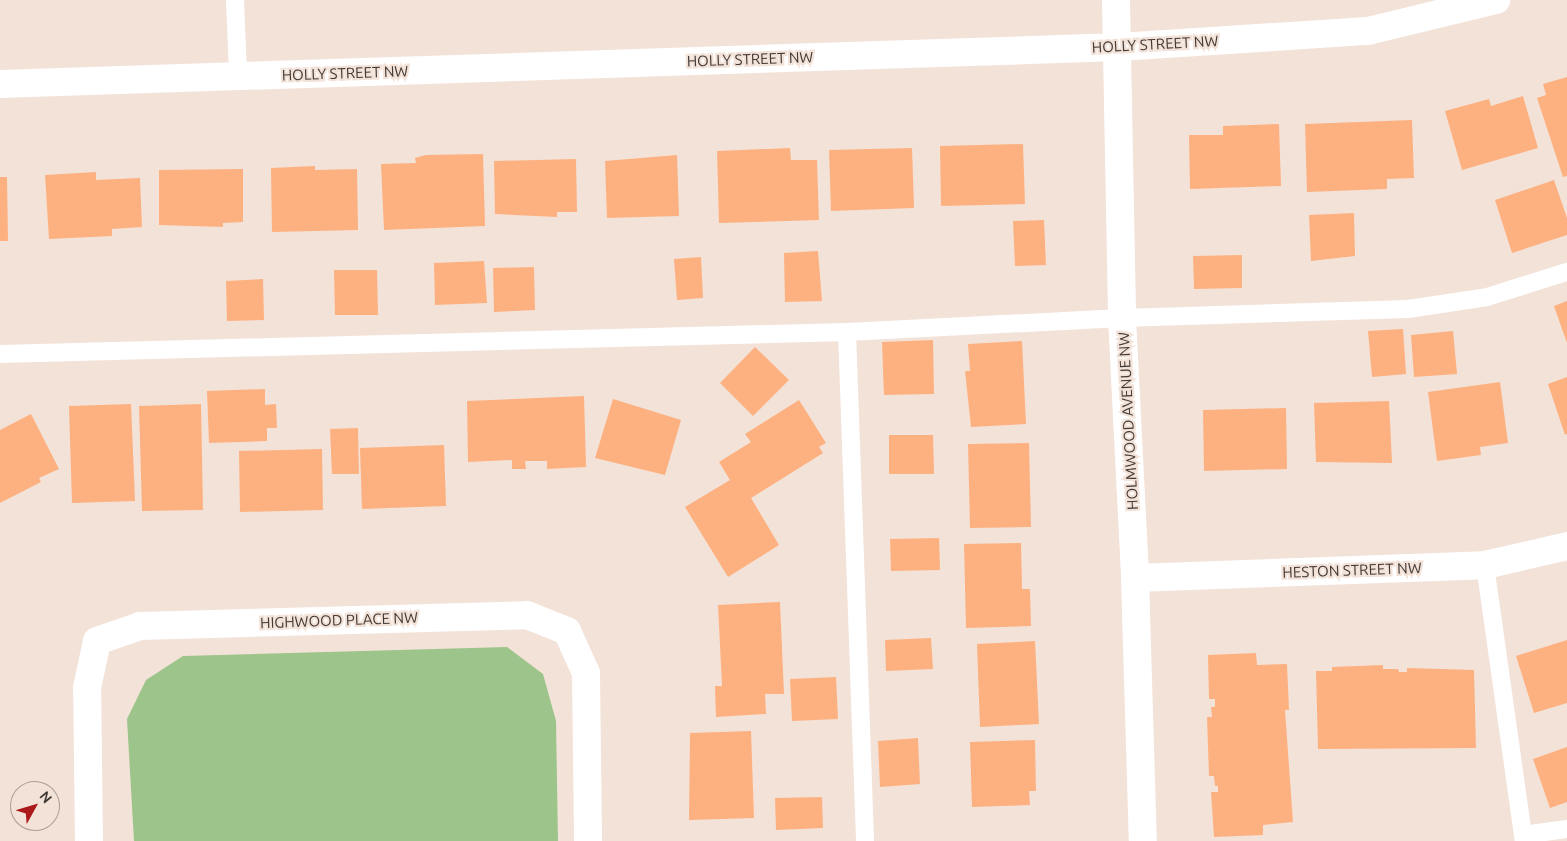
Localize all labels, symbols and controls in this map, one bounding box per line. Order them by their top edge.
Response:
street label: HOLLY STREET NW [1091,32,1219,56]
street label: HOLLY STREET NW [686,48,814,70]
street label: HOLLY STREET NW [281,62,409,84]
street label: HOLMWOOD AVENUE NW [1114,332,1142,510]
street label: HESTON STREET NW [1282,559,1422,581]
street label: HIGHWOOD PLACE NW [260,608,418,632]
north arrow [10,781,60,831]
text: N [36,788,55,806]

